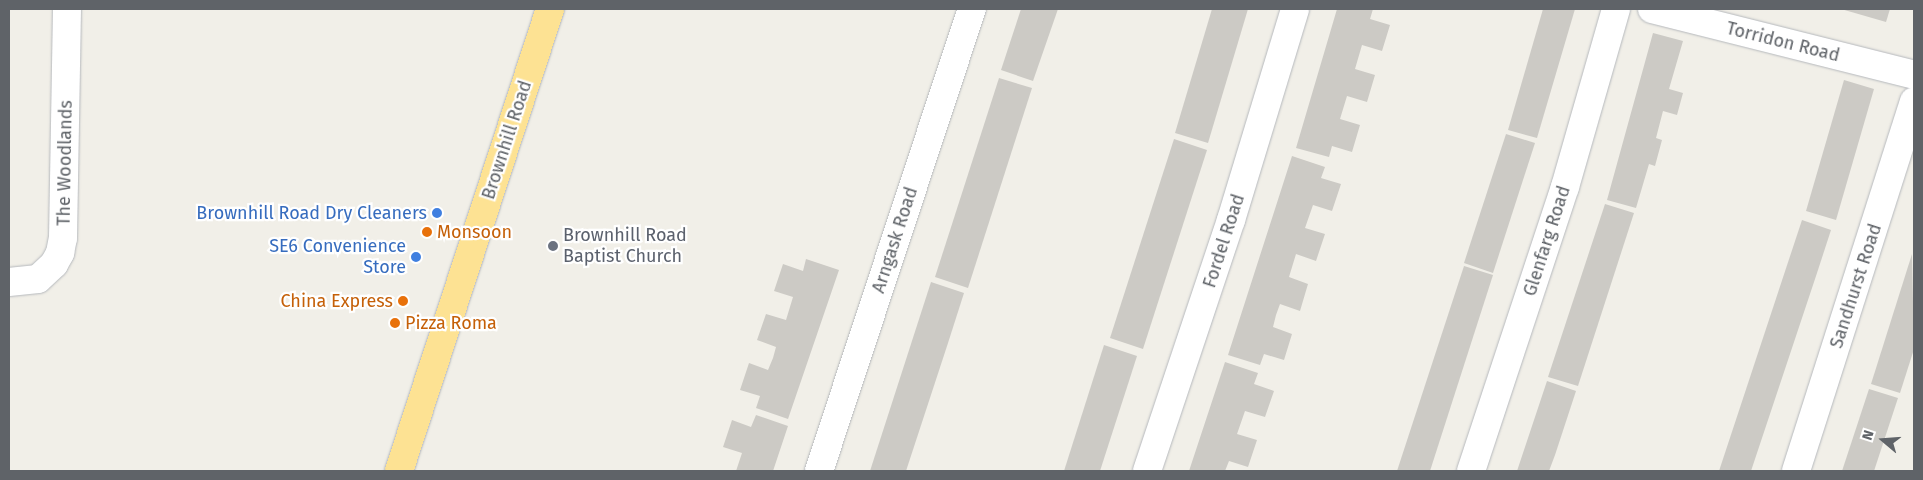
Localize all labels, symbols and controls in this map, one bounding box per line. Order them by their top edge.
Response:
street label: Torridon Road [1724,18,1842,66]
street label: Brownhill Road [478,78,536,202]
street label: The Woodlands [53,100,77,226]
street label: Glenfarg Road [1519,183,1575,299]
street label: Arngask Road [868,184,922,296]
street label: Fordel Road [1199,191,1249,291]
place label: Brownhill Road Dry Cleaners [196,202,427,224]
marker: Brownhill Road Dry Cleaners [431,207,443,219]
place label: Monsoon [437,221,512,243]
street label: Sandhurst Road [1826,221,1886,351]
place label: Brownhill Road Baptist Church [563,225,687,268]
marker: Monsoon [421,226,433,238]
place label: SE6 Convenience Store [269,236,406,278]
marker: Brownhill Road Baptist Church [547,240,559,252]
marker: SE6 Convenience Store [410,251,422,263]
place label: China Express [280,290,393,312]
marker: China Express [397,295,409,307]
place label: Pizza Roma [405,312,497,334]
marker: Pizza Roma [389,317,401,329]
north arrow [1858,415,1908,465]
text: N [1859,428,1878,442]

